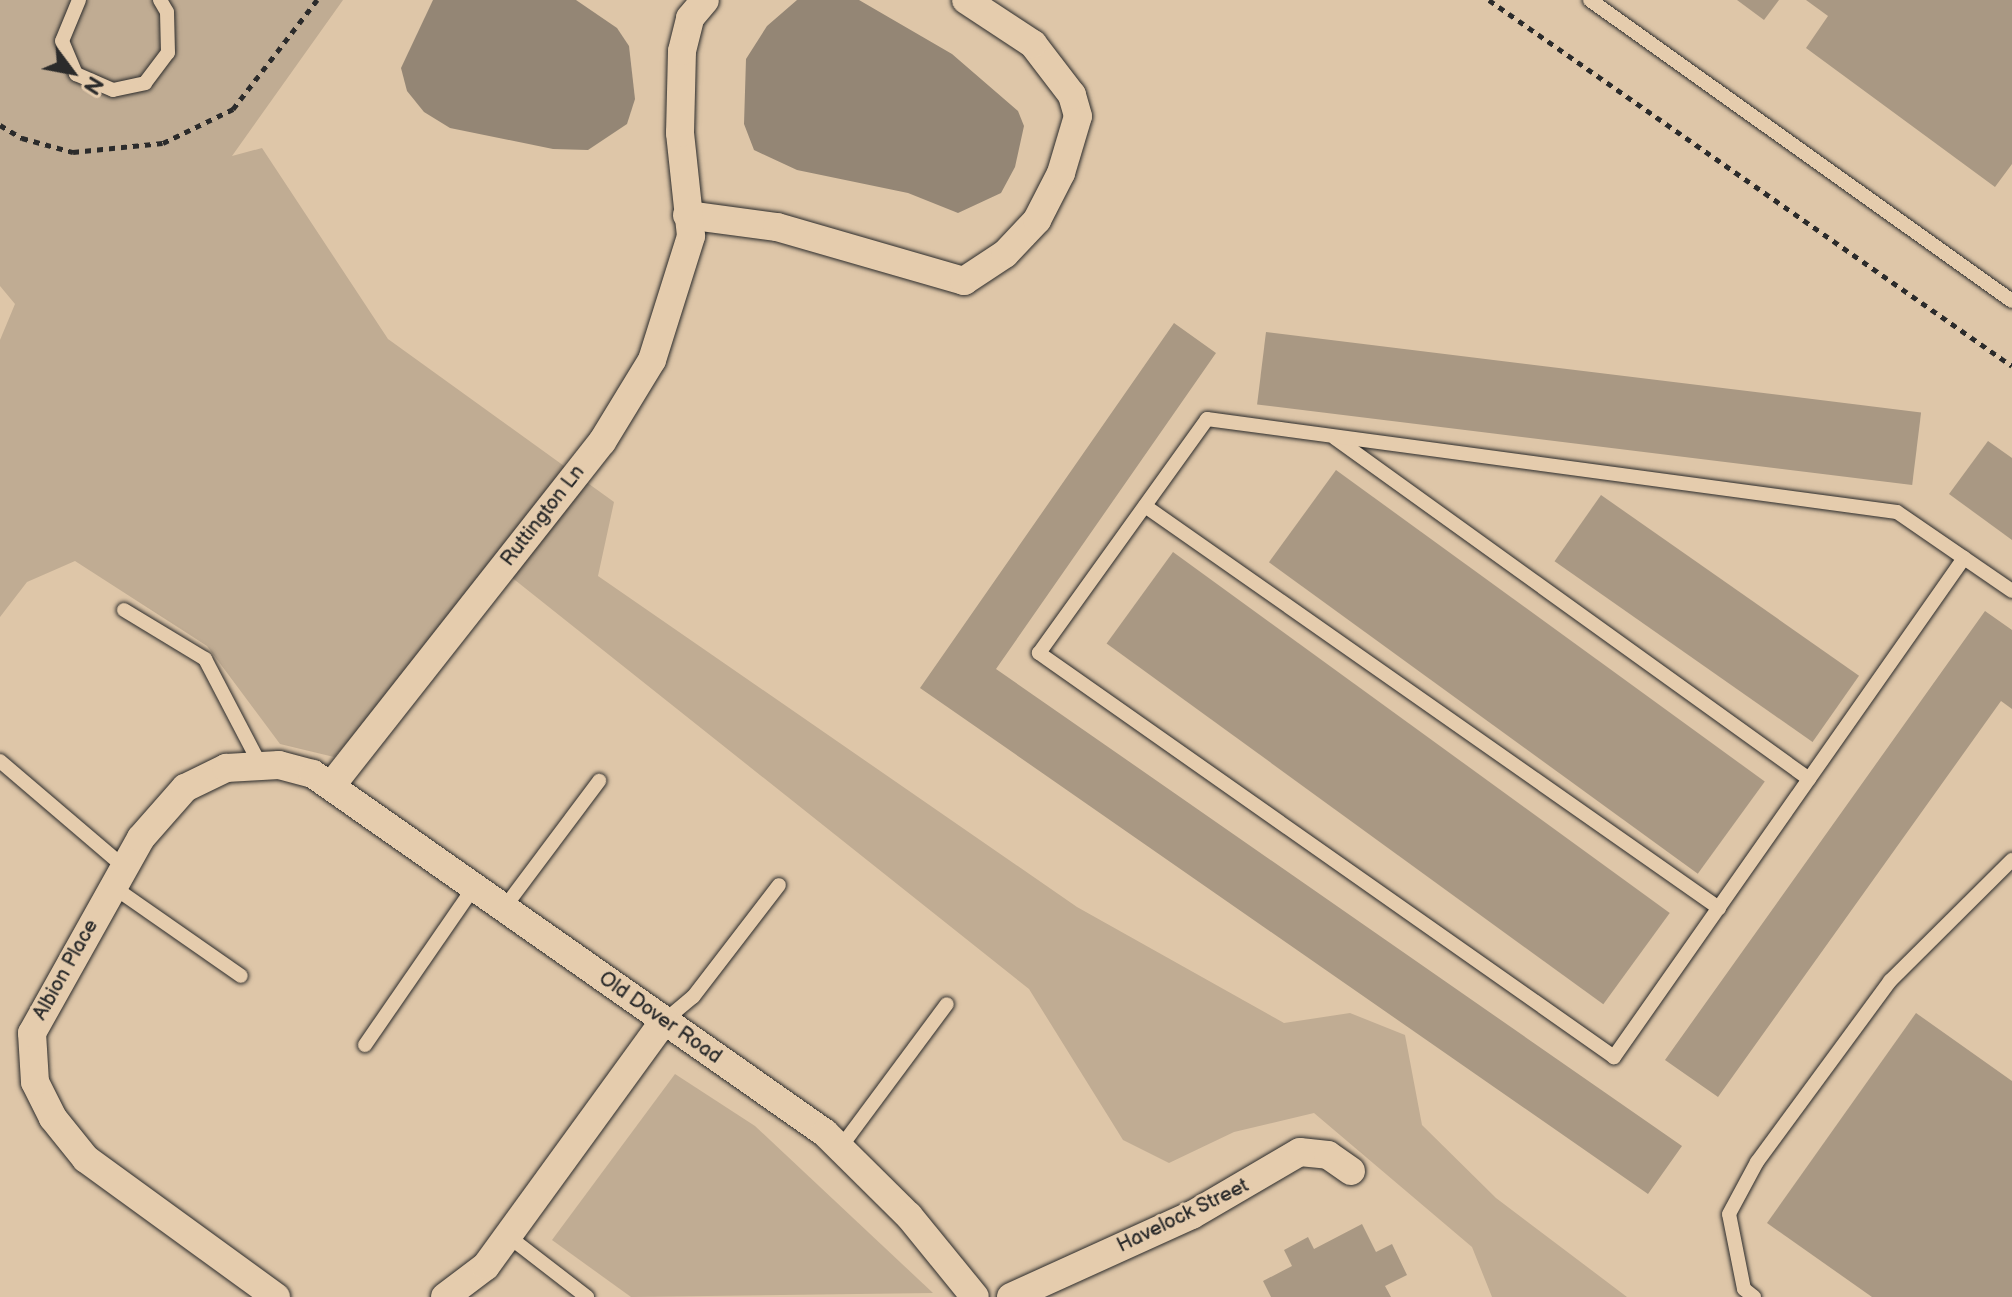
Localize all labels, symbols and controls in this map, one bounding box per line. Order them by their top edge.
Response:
north arrow [32,32,112,112]
text: N [77,71,109,99]
street label: Ruttington Ln [496,461,590,571]
street label: Albion Place [29,915,103,1025]
street label: Old Dover Road [594,967,726,1069]
street label: Havelock Street [1113,1174,1253,1258]

